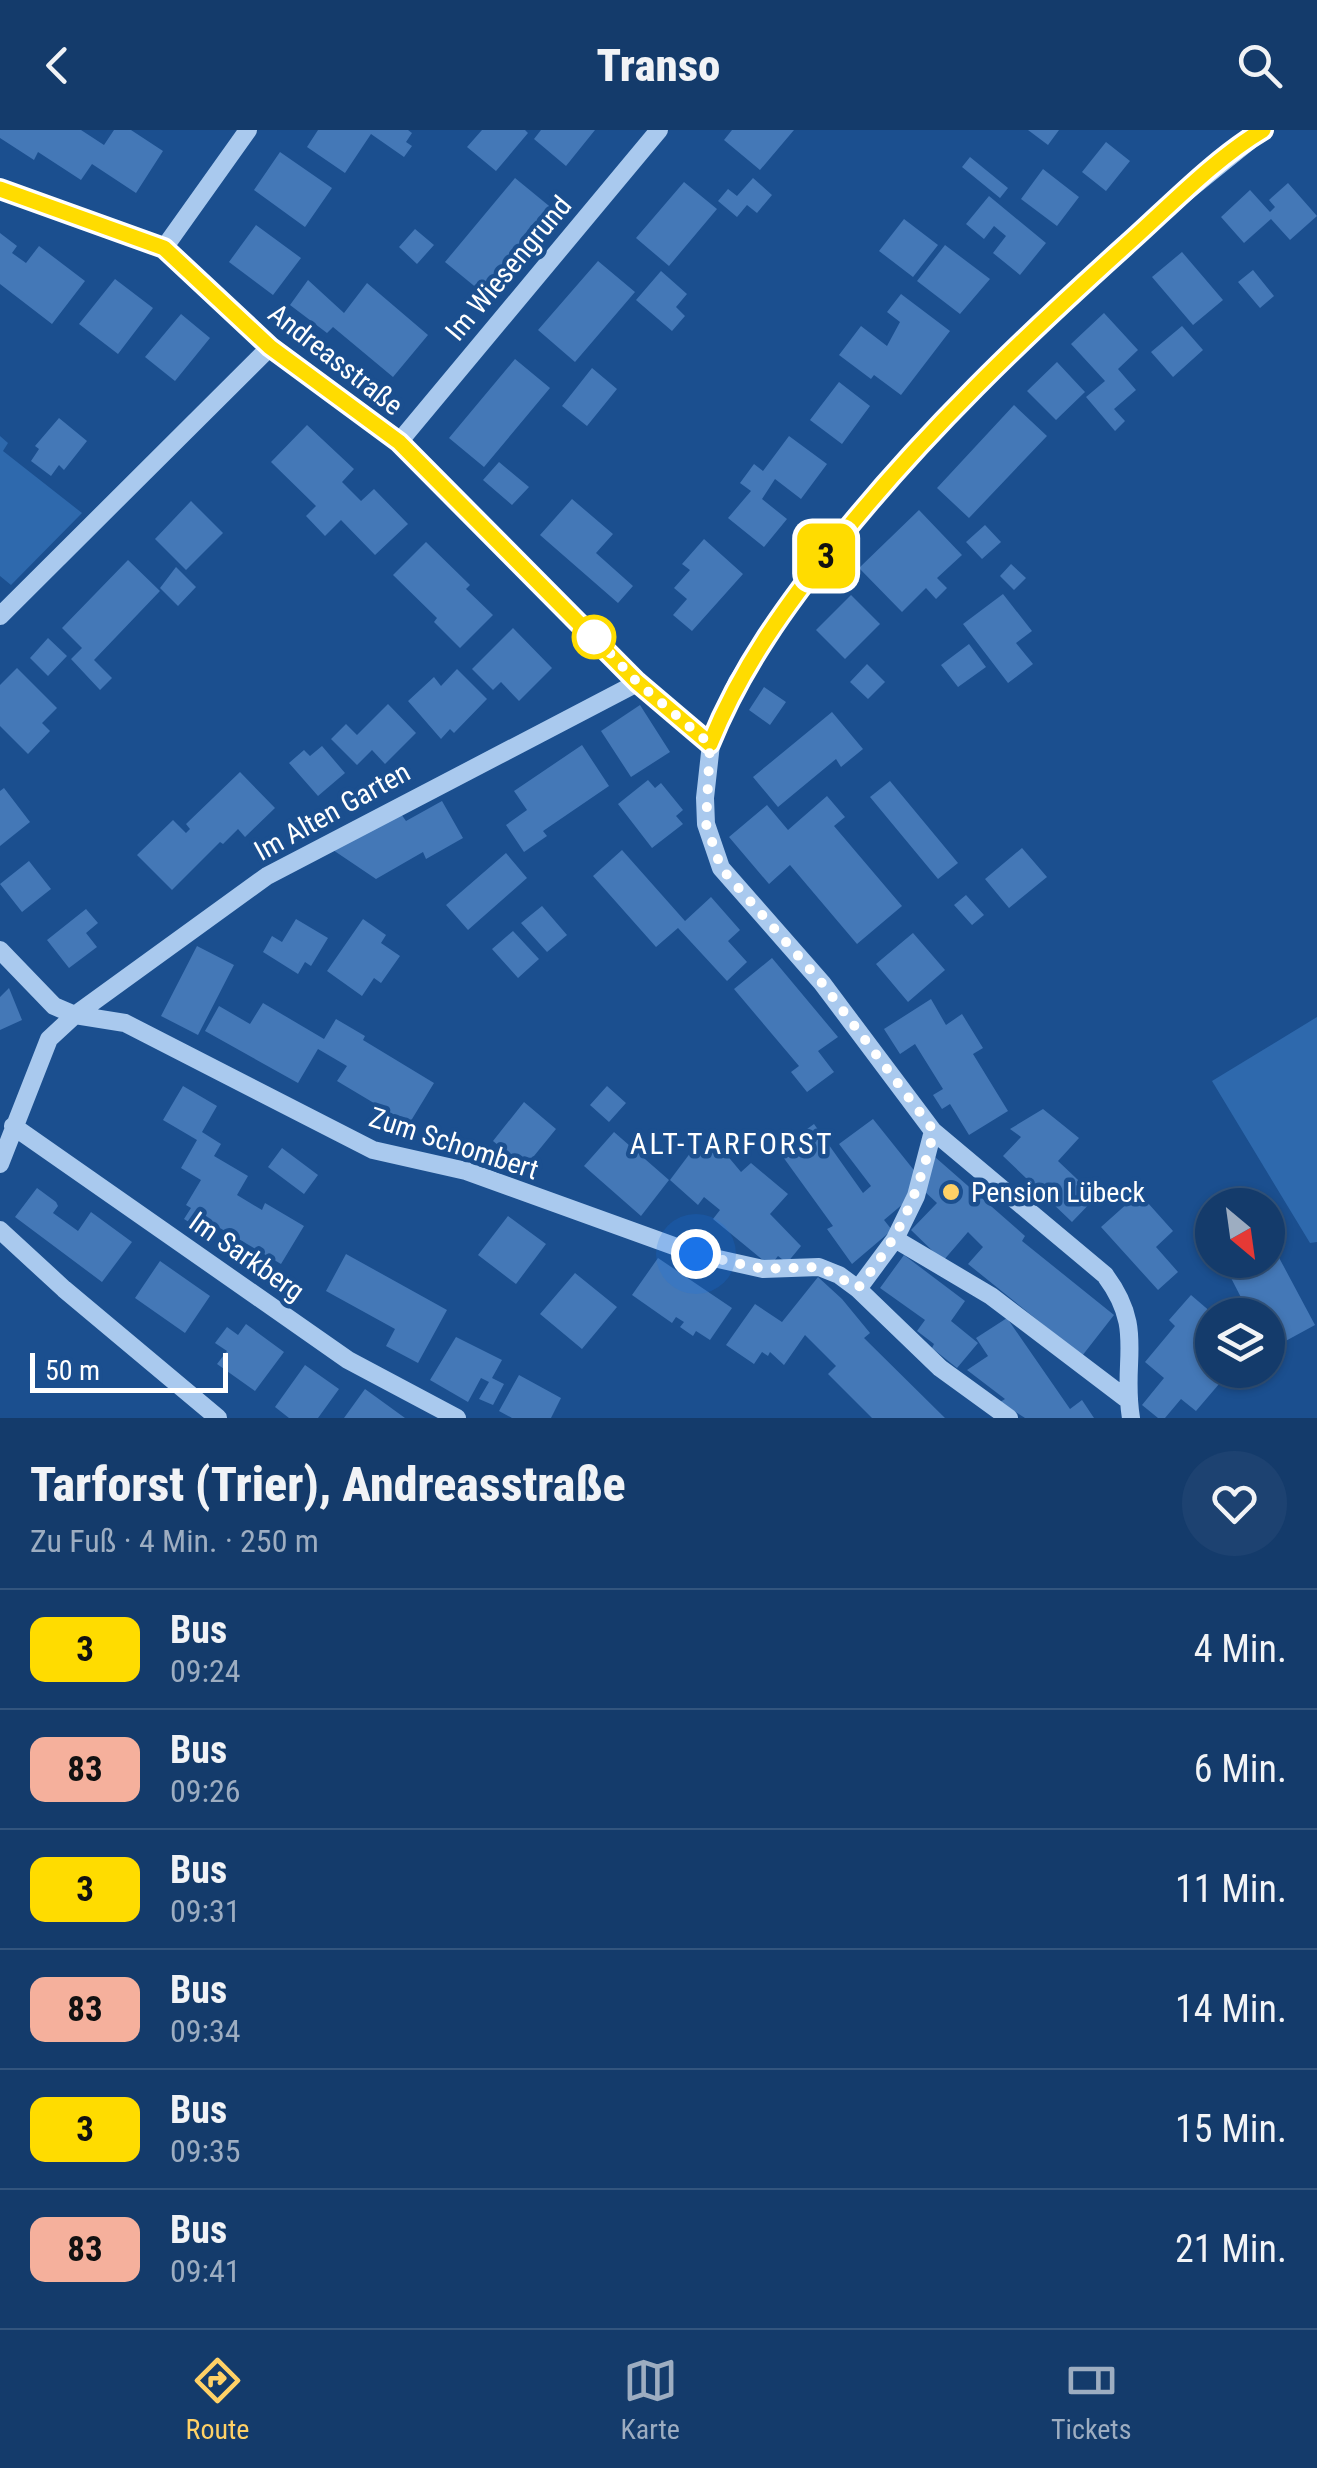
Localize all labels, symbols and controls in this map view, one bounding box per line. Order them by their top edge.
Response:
icon: back [30,38,85,93]
icon: search [1232,38,1287,93]
text: Transo [597,39,720,92]
street label: Im Wiesengrund [438,189,578,347]
street label: Andreasstraße [262,297,409,422]
line badge: 3 [794,524,858,588]
text: 3 [817,536,835,577]
unlabelled marker [573,616,615,658]
street label: Im Alten Garten [249,755,416,868]
street label: Zum Schombert [365,1101,543,1186]
district label: ALT-TARFORST [630,1126,834,1161]
place label: Pension Lübeck [971,1176,1145,1209]
marker: Pension Lübeck [940,1181,962,1203]
north arrow [1195,1188,1285,1278]
map controls [1195,1188,1285,1388]
street label: Im Sarkberg [183,1205,310,1308]
your location [671,1229,721,1279]
button: layers [1195,1298,1285,1388]
scale bar [30,1348,228,1392]
text: 50 m [45,1354,100,1387]
button: heart [1182,1451,1287,1556]
text: Tarforst (Trier), Andreasstraße [30,1456,626,1513]
text: Zu Fuß · 4 Min. · 250 m [30,1522,319,1560]
text: Bus [170,1608,227,1652]
text: 4 Min. [1194,1627,1287,1671]
text: 3 [76,1629,94,1670]
text: 09:24 [170,1652,241,1690]
text: Bus [170,1728,227,1772]
text: 6 Min. [1194,1747,1287,1791]
text: 83 [67,1749,103,1790]
text: 09:26 [170,1772,241,1810]
text: Bus [170,1848,227,1892]
text: 11 Min. [1175,1867,1287,1911]
text: 3 [76,1869,94,1910]
text: 09:31 [170,1892,241,1930]
text: Bus [170,1968,227,2012]
text: 14 Min. [1175,1987,1287,2031]
text: 83 [67,1989,103,2030]
text: 09:34 [170,2012,241,2050]
text: Bus [170,2088,227,2132]
text: 15 Min. [1175,2107,1287,2151]
text: 3 [76,2109,94,2150]
text: 09:35 [170,2132,241,2170]
text: Bus [170,2208,227,2252]
text: 21 Min. [1175,2227,1287,2271]
text: 83 [67,2229,103,2270]
text: 09:41 [170,2252,241,2290]
tab: Route [186,2353,249,2446]
tab: Karte [621,2353,680,2446]
tab: Tickets [1051,2353,1131,2446]

